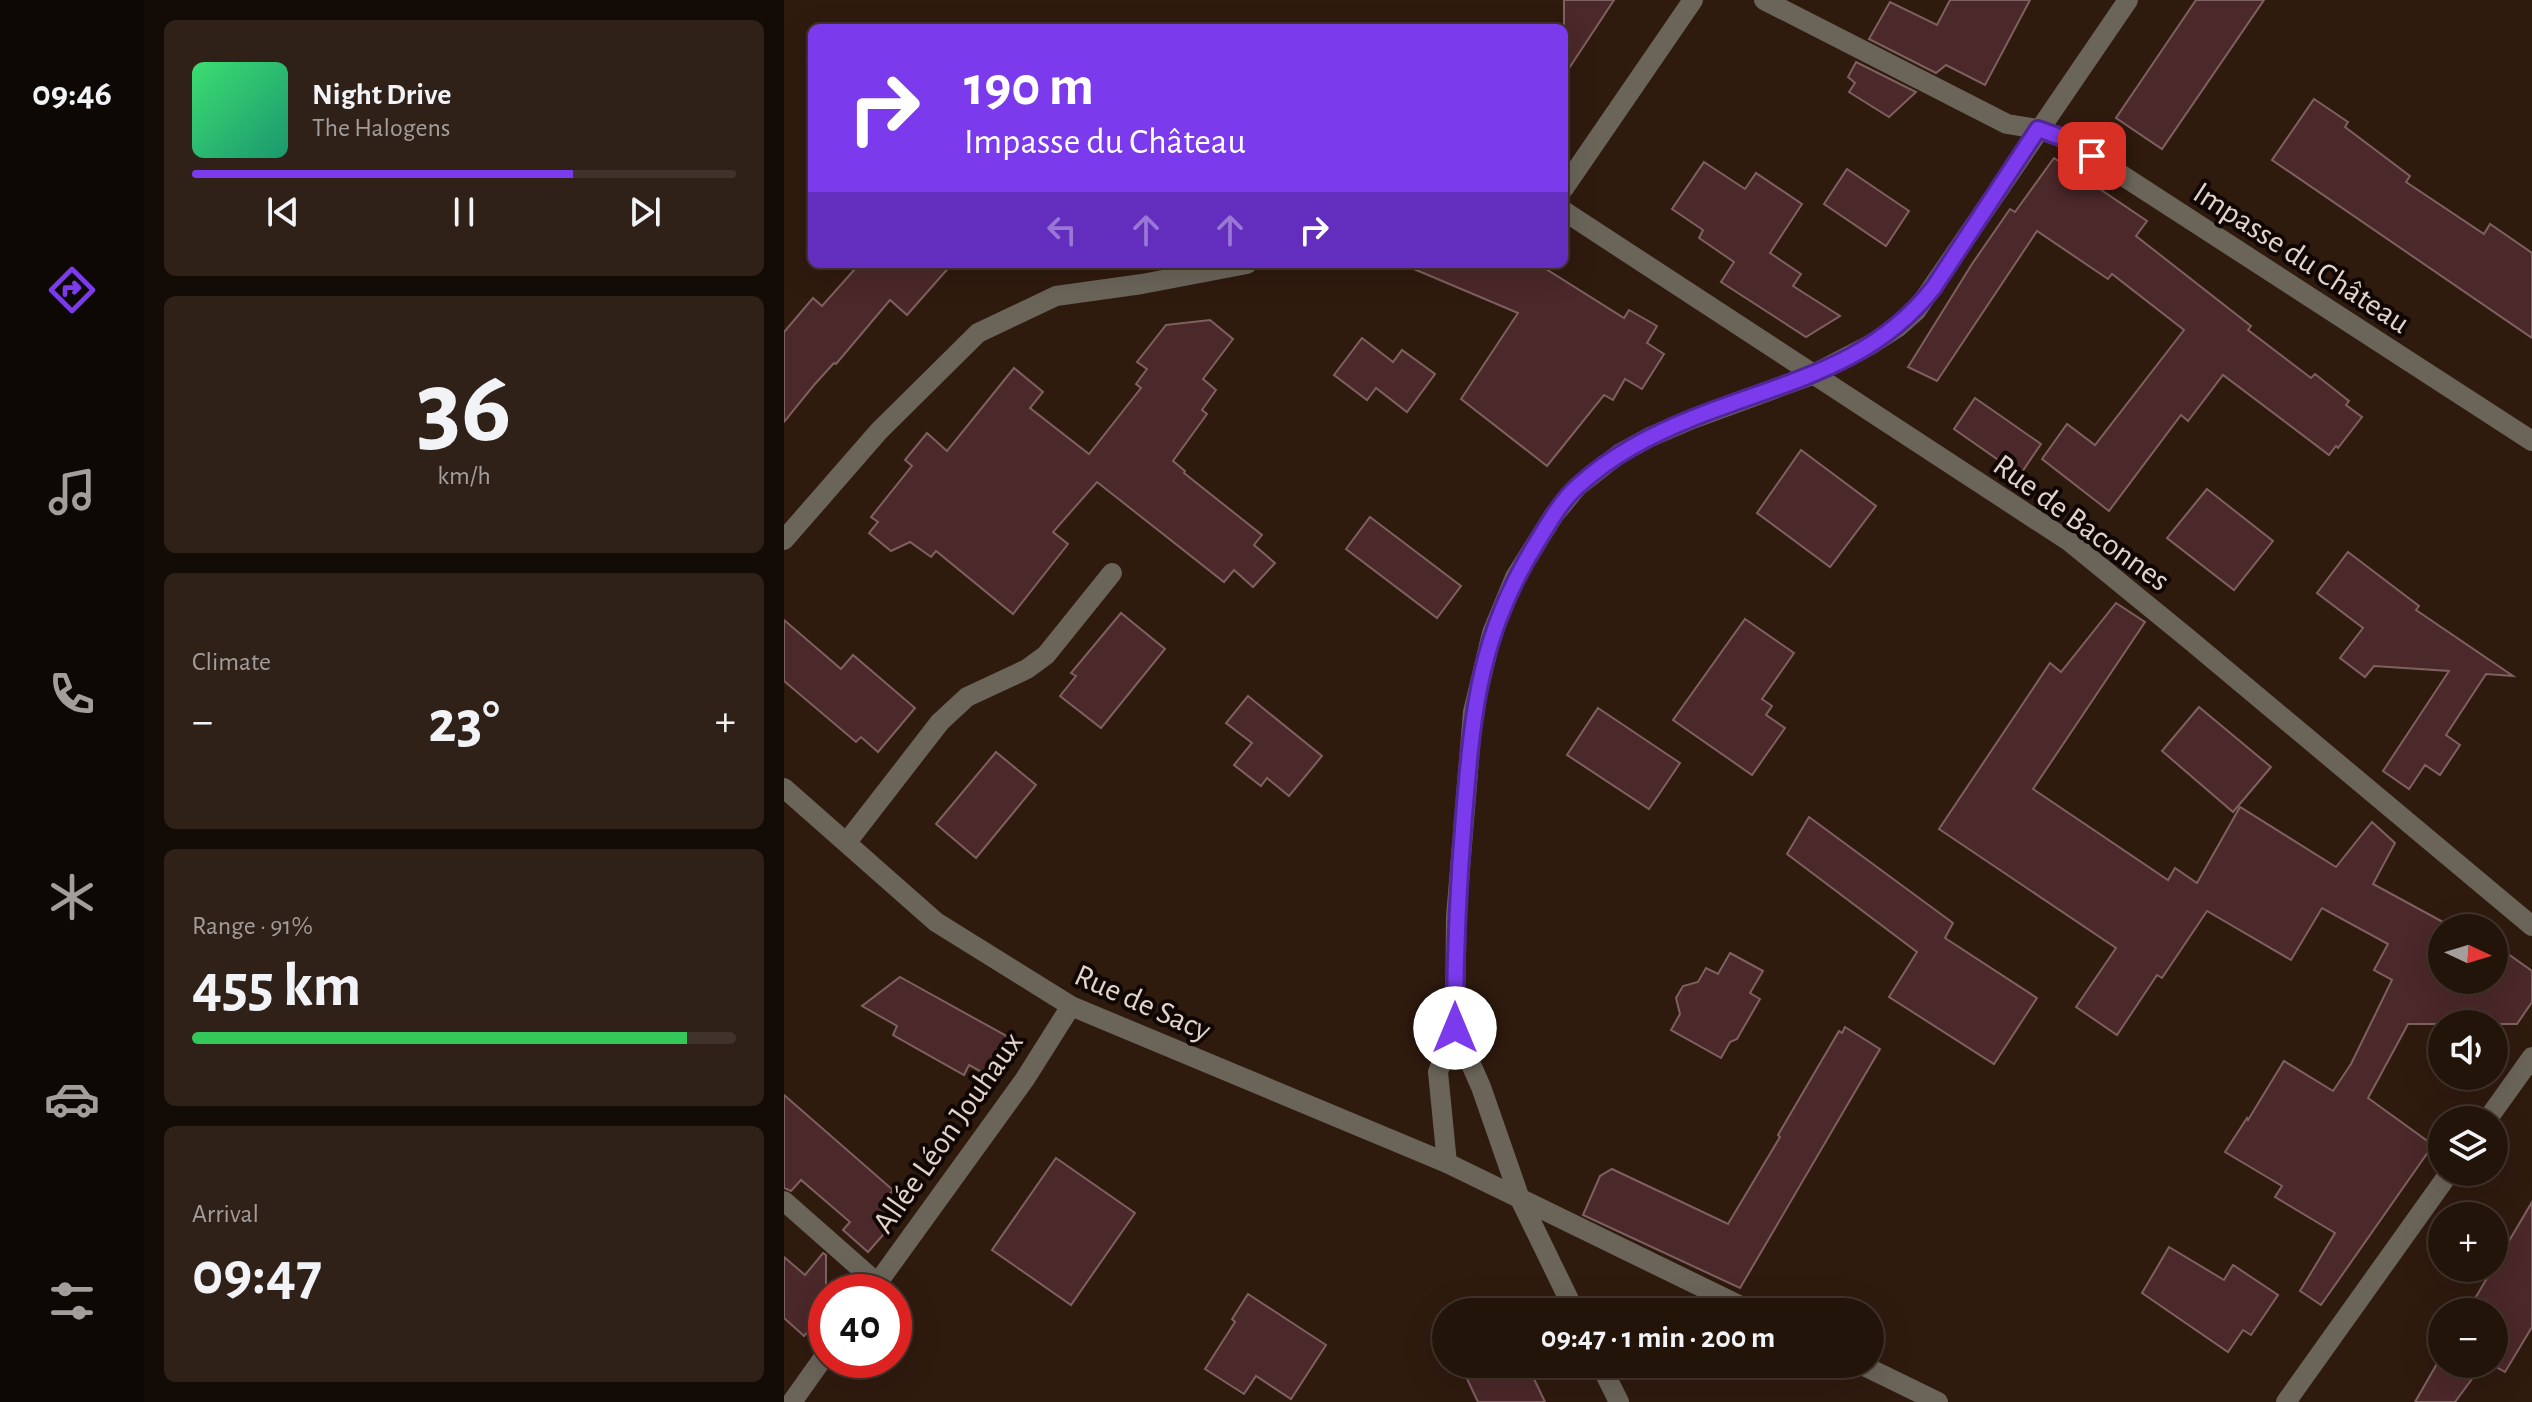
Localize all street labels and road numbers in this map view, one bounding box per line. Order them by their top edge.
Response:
street label: Impasse du Château [2188,176,2415,339]
street label: Rue de Baconnes [1987,448,2175,597]
street label: Rue de Sacy [1070,959,1216,1047]
street label: Allée Léon Jouhaux [867,1026,1029,1239]

